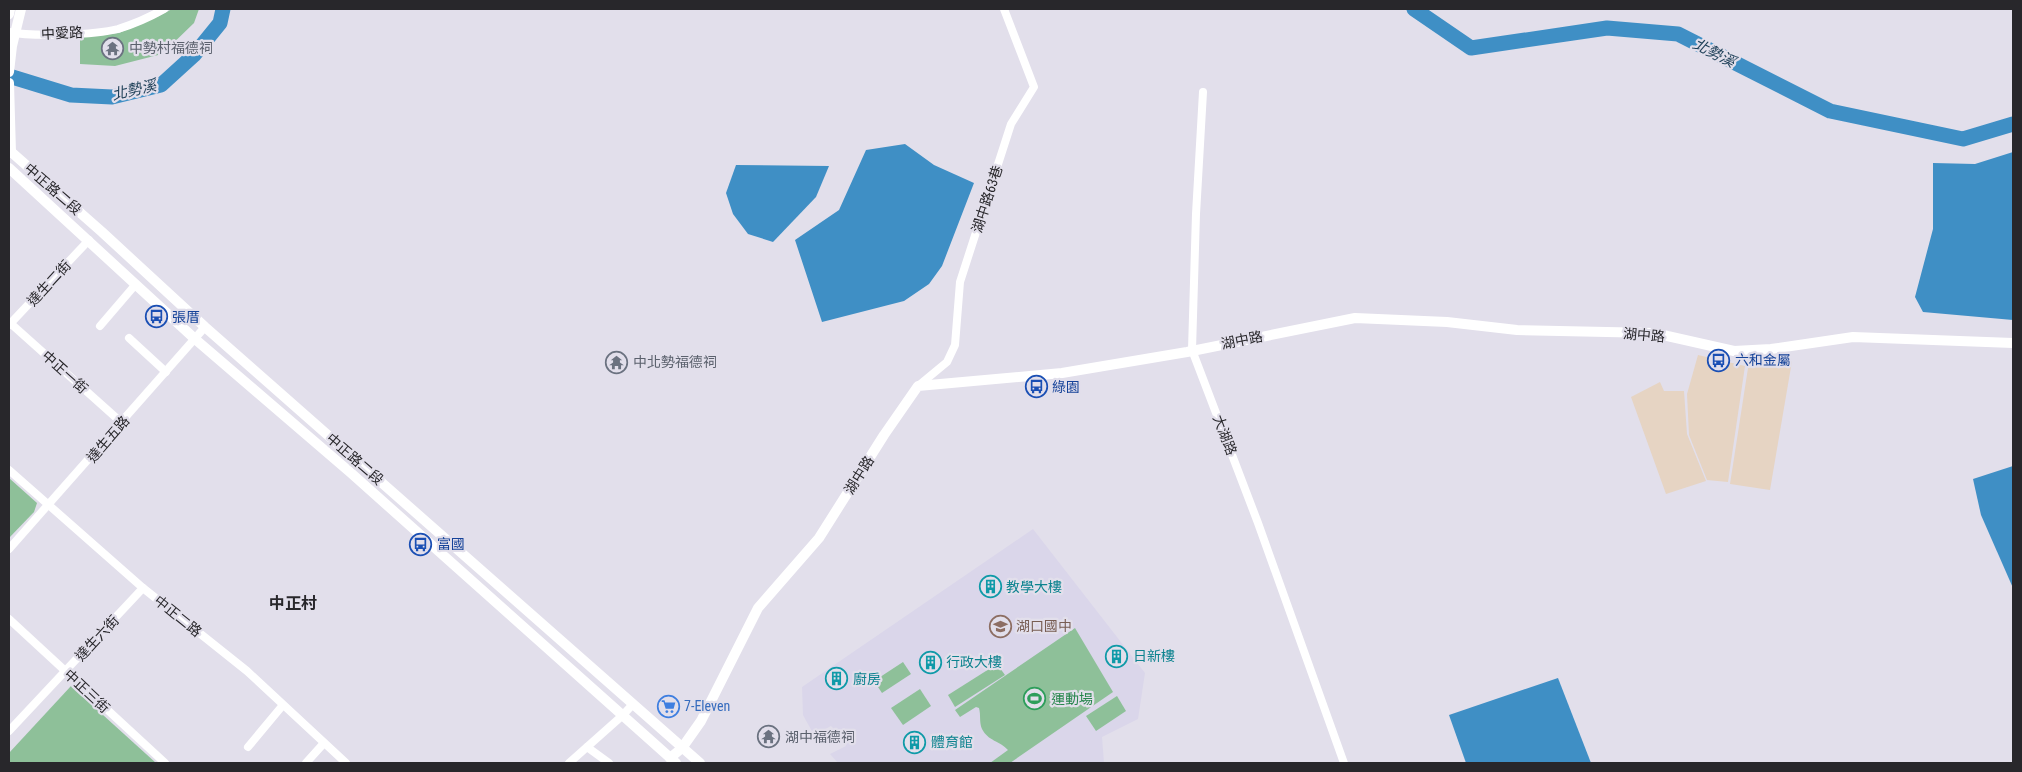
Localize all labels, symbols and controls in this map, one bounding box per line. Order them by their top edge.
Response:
street label: 中愛路 [41,24,83,42]
water label: 北勢溪 [1690,35,1740,72]
temple icon: 中勢村福德祠 [101,36,125,60]
place label: 中勢村福德祠 [129,40,213,56]
water label: 北勢溪 [110,76,160,104]
street label: 中正路二段 [21,160,85,218]
street label: 湖中路63巷 [969,163,1005,235]
street label: 達生二街 [24,257,74,309]
bus stop icon: 張厝 [144,305,168,329]
place label: 張厝 [172,309,200,325]
street label: 湖中路 [1622,325,1666,345]
street label: 湖中路 [1220,328,1264,352]
street label: 中正一街 [39,347,91,397]
bus stop icon: 六和金屬 [1707,348,1731,372]
temple icon: 中北勢福德祠 [605,350,629,374]
place label: 六和金屬 [1735,352,1791,368]
place label: 中北勢福德祠 [633,354,717,370]
bus stop icon: 綠園 [1024,375,1048,399]
place label: 綠園 [1052,379,1080,395]
street label: 達生五路 [84,413,132,465]
street label: 大湖路 [1210,413,1240,457]
street label: 中正路二段 [323,430,387,488]
street label: 湖中路 [841,453,877,497]
bus stop icon: 富國 [409,532,433,556]
place label: 富國 [437,536,465,552]
building icon: 教學大樓 [978,575,1002,599]
place label: 教學大樓 [1006,579,1062,595]
street label: 中正二路 [151,592,205,640]
district label: 中正村 [269,594,317,613]
street label: 達生六街 [72,612,122,664]
school or university icon: 湖口國中 [988,614,1012,638]
place label: 湖口國中 [1016,618,1072,634]
building icon: 日新樓 [1105,644,1129,668]
place label: 日新樓 [1133,648,1175,664]
building icon: 行政大樓 [918,650,942,674]
place label: 行政大樓 [946,654,1002,670]
street label: 中正三街 [61,666,113,716]
building icon: 廚房 [825,667,849,691]
place label: 廚房 [853,671,881,687]
sports icon: 運動場 [1023,687,1047,711]
place label: 運動場 [1051,691,1093,707]
supermarket icon: 7-Eleven [656,694,680,718]
place label: 7-Eleven [684,698,730,714]
temple icon: 湖中福德祠 [757,725,781,749]
place label: 湖中福德祠 [785,729,855,745]
building icon: 體育館 [903,730,927,754]
place label: 體育館 [931,734,973,750]

